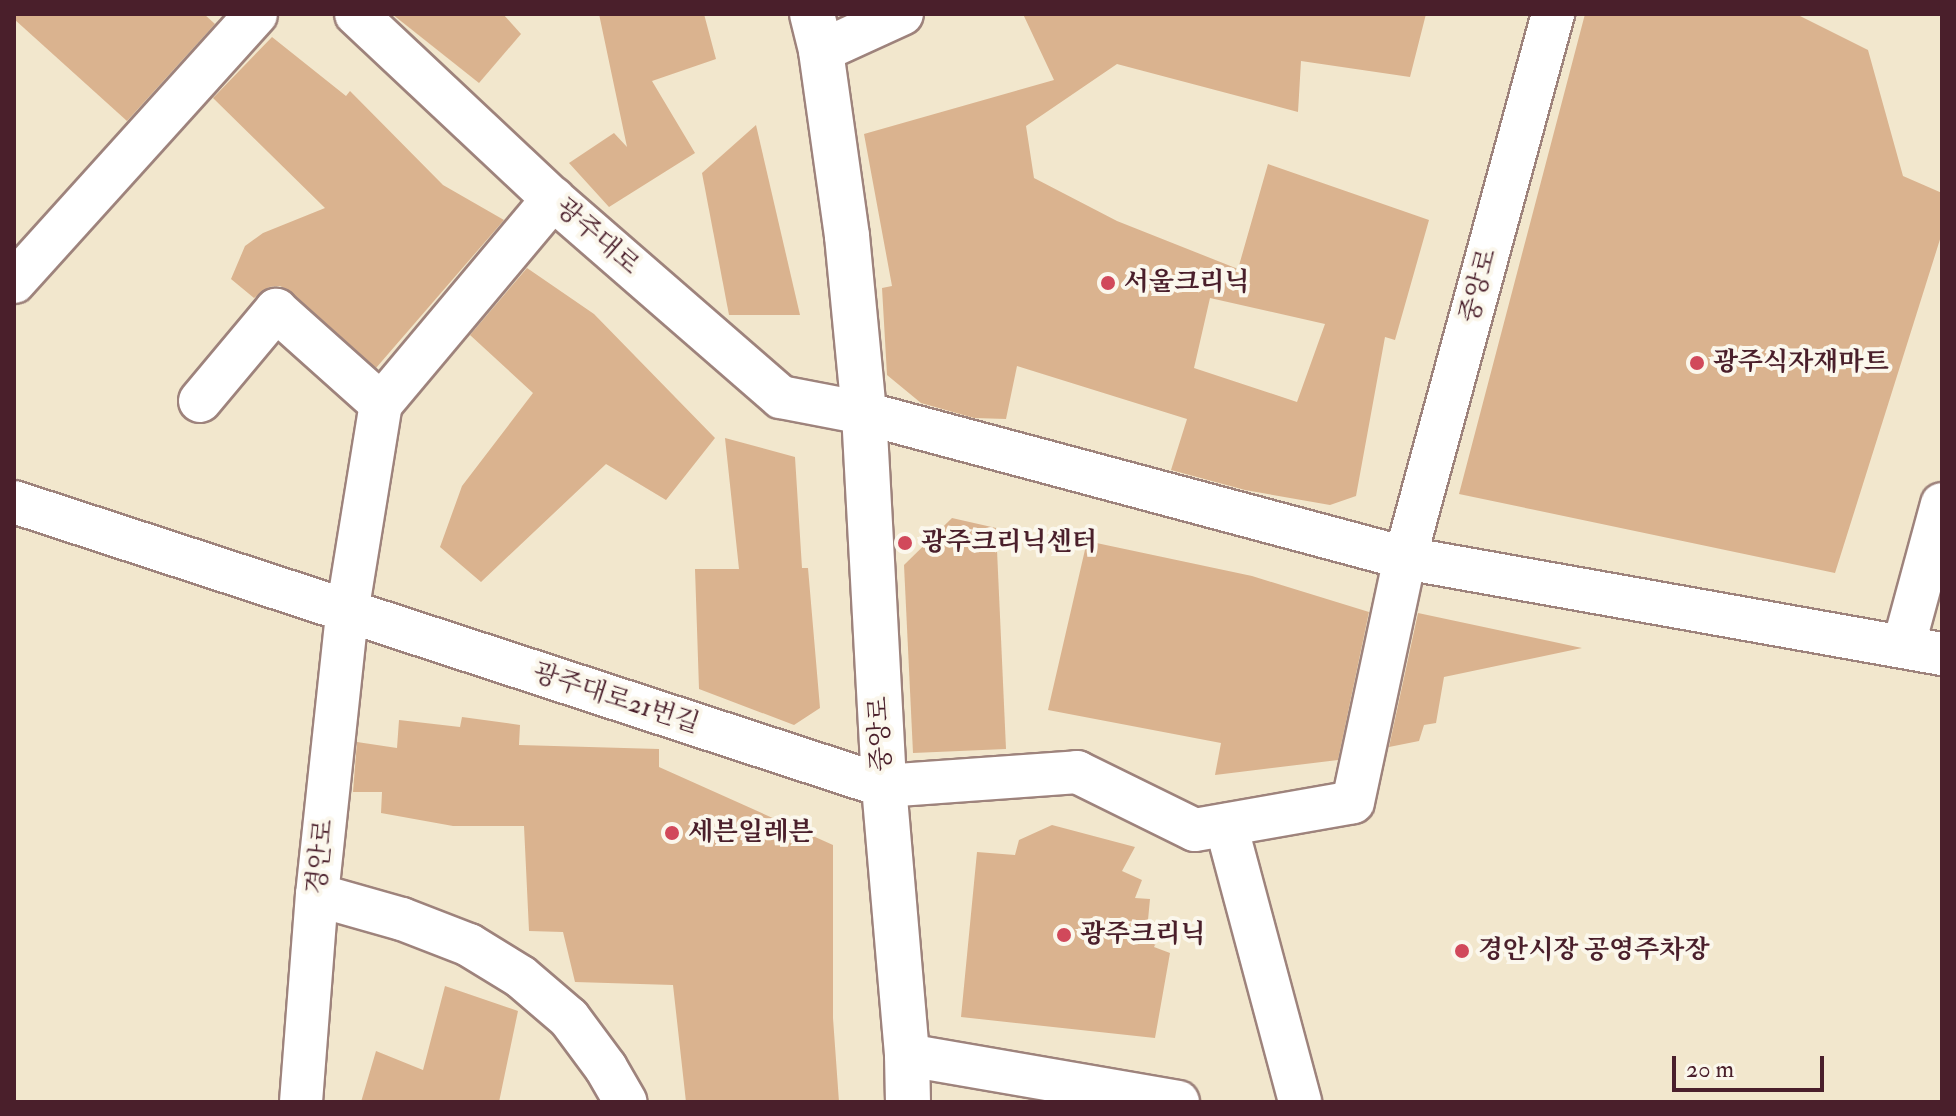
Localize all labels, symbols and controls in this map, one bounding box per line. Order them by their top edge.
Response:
street label: 광주대로 [549,192,645,282]
street label: 중앙로 [1454,246,1504,326]
place label: 서울크리닉 [1124,267,1250,299]
marker: 서울크리닉 [1099,274,1117,292]
place label: 광주식자재마트 [1713,347,1889,379]
marker: 광주식자재마트 [1688,354,1706,372]
place label: 광주크리닉센터 [921,527,1097,559]
marker: 광주크리닉센터 [896,534,914,552]
street label: 광주대로21번길 [529,657,703,741]
street label: 중앙로 [863,696,899,772]
place label: 세븐일레븐 [688,817,814,849]
street label: 경안로 [302,818,340,896]
marker: 세븐일레븐 [663,824,681,842]
place label: 광주크리닉 [1080,919,1206,951]
marker: 광주크리닉 [1055,926,1073,944]
place label: 경안시장 공영주차장 [1478,935,1710,967]
marker: 경안시장 공영주차장 [1453,942,1471,960]
scale bar [1676,1040,1828,1090]
text: 20 m [1686,1054,1734,1085]

